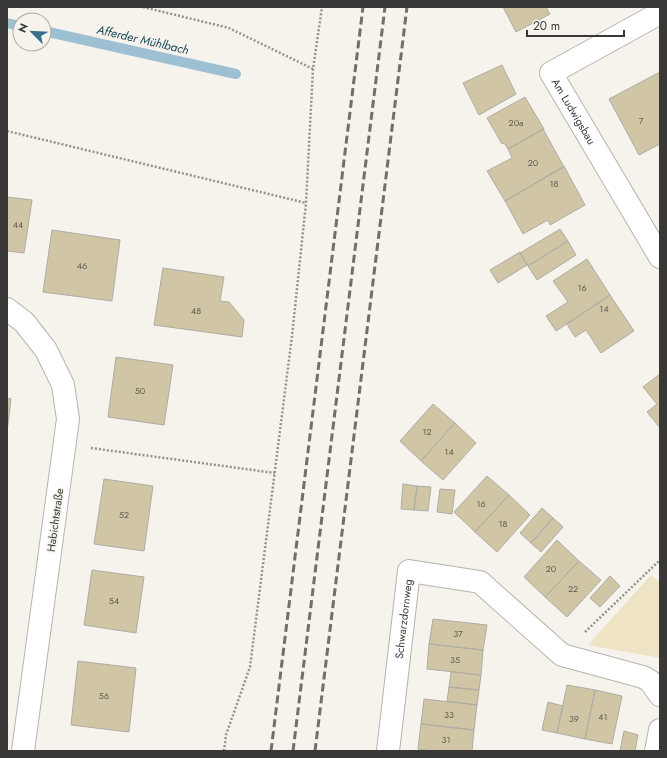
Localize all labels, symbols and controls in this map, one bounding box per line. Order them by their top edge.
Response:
north arrow [12,12,52,52]
scale bar [527,12,624,38]
text: 20 m [533,17,560,35]
water label: Afferder Mühlbach [94,20,191,59]
text: N [14,21,32,35]
street label: Am Ludwigsbau [548,75,600,147]
house number: 7 [639,114,644,127]
house number: 20a [509,116,523,129]
house number: 20 [528,156,539,169]
house number: 18 [550,177,559,190]
house number: 44 [13,218,23,231]
house number: 46 [77,259,87,272]
house number: 16 [577,281,587,294]
house number: 14 [599,302,609,315]
house number: 48 [191,304,201,317]
house number: 50 [135,384,146,397]
house number: 12 [422,425,432,438]
house number: 14 [444,445,454,458]
street label: Habichtstraße [43,487,67,553]
house number: 16 [476,497,486,510]
house number: 52 [119,508,129,521]
house number: 18 [499,517,508,530]
house number: 20 [546,562,557,575]
street label: Schwarzdornweg [391,578,416,660]
house number: 22 [568,582,578,595]
house number: 54 [109,594,119,607]
house number: 37 [453,627,463,640]
house number: 35 [450,653,460,666]
house number: 56 [99,689,109,702]
house number: 33 [444,708,454,721]
house number: 41 [598,710,608,723]
house number: 39 [569,712,579,725]
house number: 31 [442,733,450,746]

